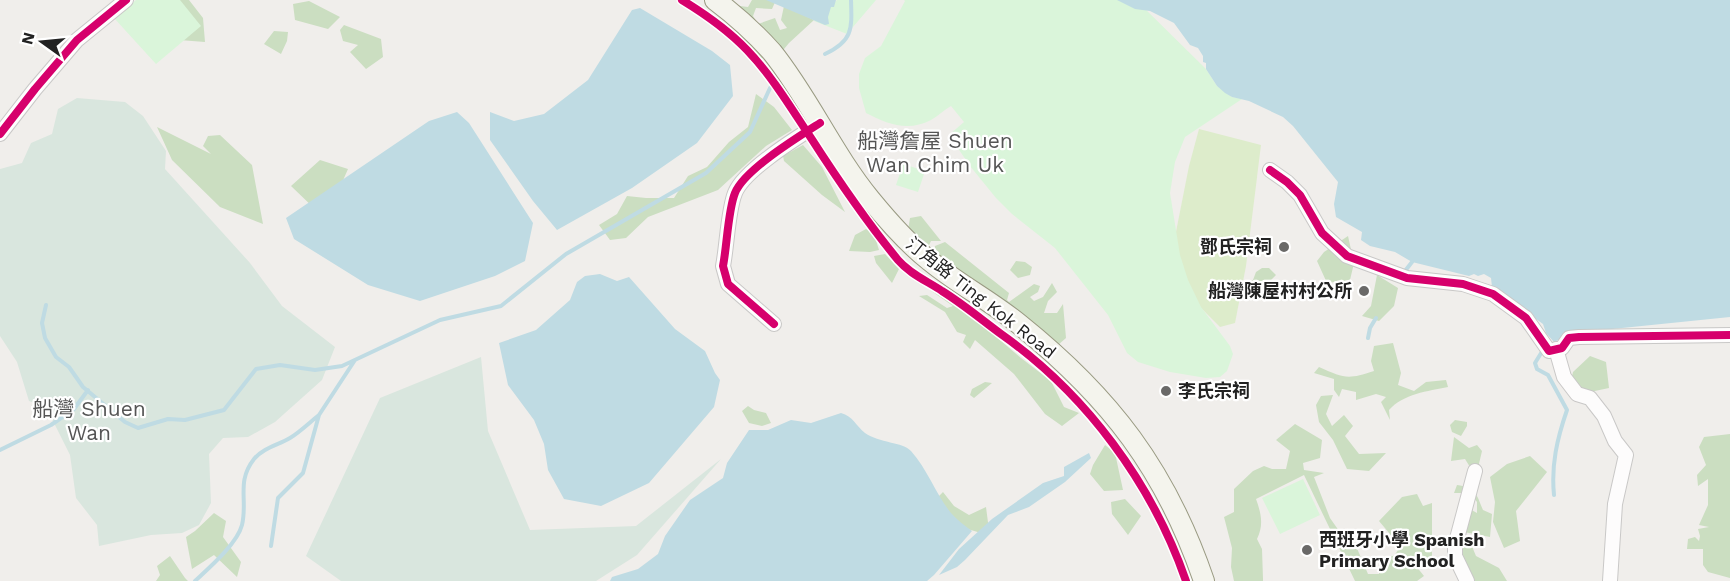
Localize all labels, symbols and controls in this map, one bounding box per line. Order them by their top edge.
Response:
north arrow [12,12,72,72]
text: N [17,30,39,46]
district label: 船灣詹屋 Shuen Wan Chim Uk [857,128,1013,177]
street label: 汀角路 Ting Kok Road [902,233,1060,363]
place label: 鄧氏宗祠 [1200,236,1272,257]
marker: 鄧氏宗祠 [1277,240,1291,254]
place label: 船灣陳屋村村公所 [1208,280,1352,301]
marker: 船灣陳屋村村公所 [1357,284,1371,298]
place label: 李氏宗祠 [1178,380,1250,401]
marker: 李氏宗祠 [1159,384,1173,398]
district label: 船灣 Shuen Wan [32,396,146,445]
place label: 西班牙小學 Spanish Primary School [1319,529,1485,571]
marker: 西班牙小學 Spanish Primary School [1300,543,1314,557]

